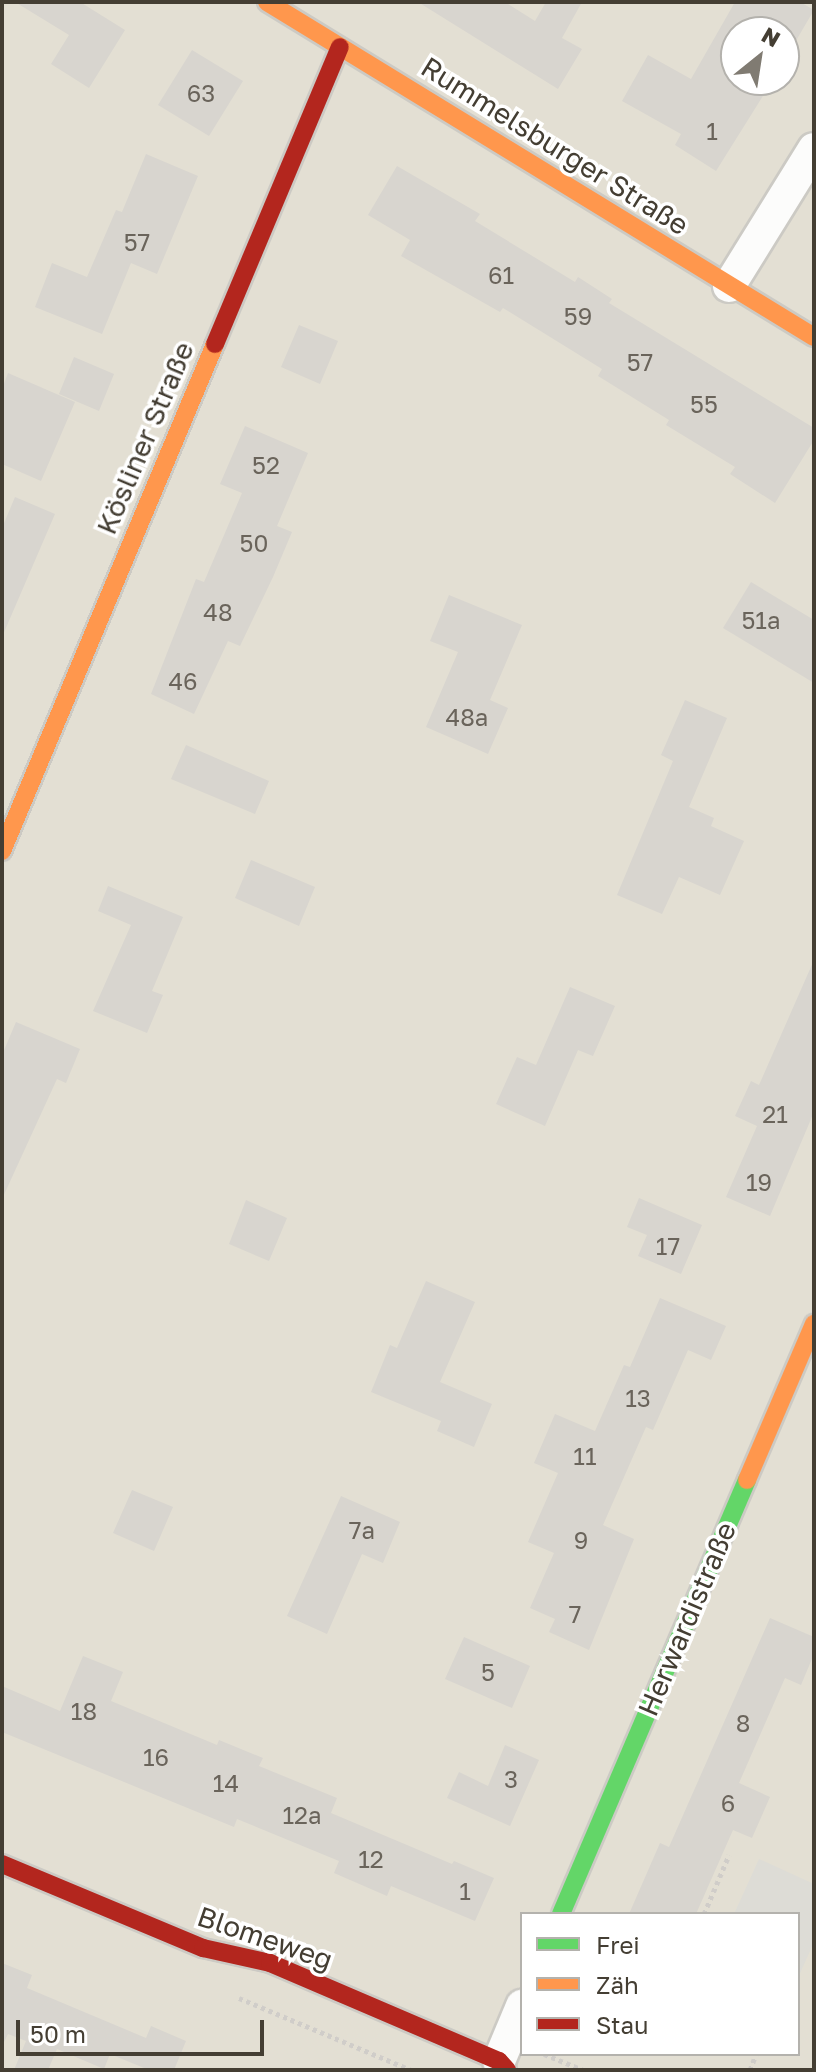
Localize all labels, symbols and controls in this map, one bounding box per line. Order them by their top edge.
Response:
north arrow [720,16,800,96]
text: N [757,21,785,52]
street label: Rummelsburger Straße [415,50,695,242]
house number: 63 [187,79,215,107]
house number: 1 [706,117,718,145]
house number: 57 [124,228,150,256]
house number: 61 [488,261,514,289]
house number: 59 [564,302,592,330]
street label: Kösliner Straße [89,337,201,539]
house number: 57 [627,348,653,376]
house number: 55 [690,390,718,418]
house number: 52 [252,451,280,479]
house number: 50 [240,529,268,557]
house number: 48 [203,598,233,626]
house number: 51a [741,606,781,634]
house number: 46 [168,667,198,695]
house number: 48a [446,703,488,731]
house number: 21 [762,1100,788,1128]
house number: 19 [746,1168,772,1196]
house number: 17 [656,1232,680,1260]
house number: 13 [625,1384,651,1412]
house number: 11 [573,1442,597,1470]
house number: 7a [349,1516,375,1544]
street label: Herwardistraße [631,1517,743,1721]
house number: 9 [574,1526,588,1554]
house number: 7 [569,1600,581,1628]
house number: 5 [481,1658,495,1686]
house number: 18 [71,1697,97,1725]
house number: 8 [736,1709,750,1737]
house number: 16 [143,1743,169,1771]
house number: 3 [504,1765,518,1793]
house number: 14 [213,1769,239,1797]
house number: 6 [721,1789,735,1817]
house number: 12a [282,1801,322,1829]
house number: 12 [358,1845,384,1873]
house number: 1 [459,1877,471,1905]
street label: Blomeweg [193,1899,337,1977]
legend [520,1912,800,2056]
text: Frei [596,1930,640,1959]
text: Zäh [596,1970,639,1999]
scale bar [20,2004,268,2054]
text: Stau [596,2010,649,2039]
text: 50 m [30,2019,86,2048]

